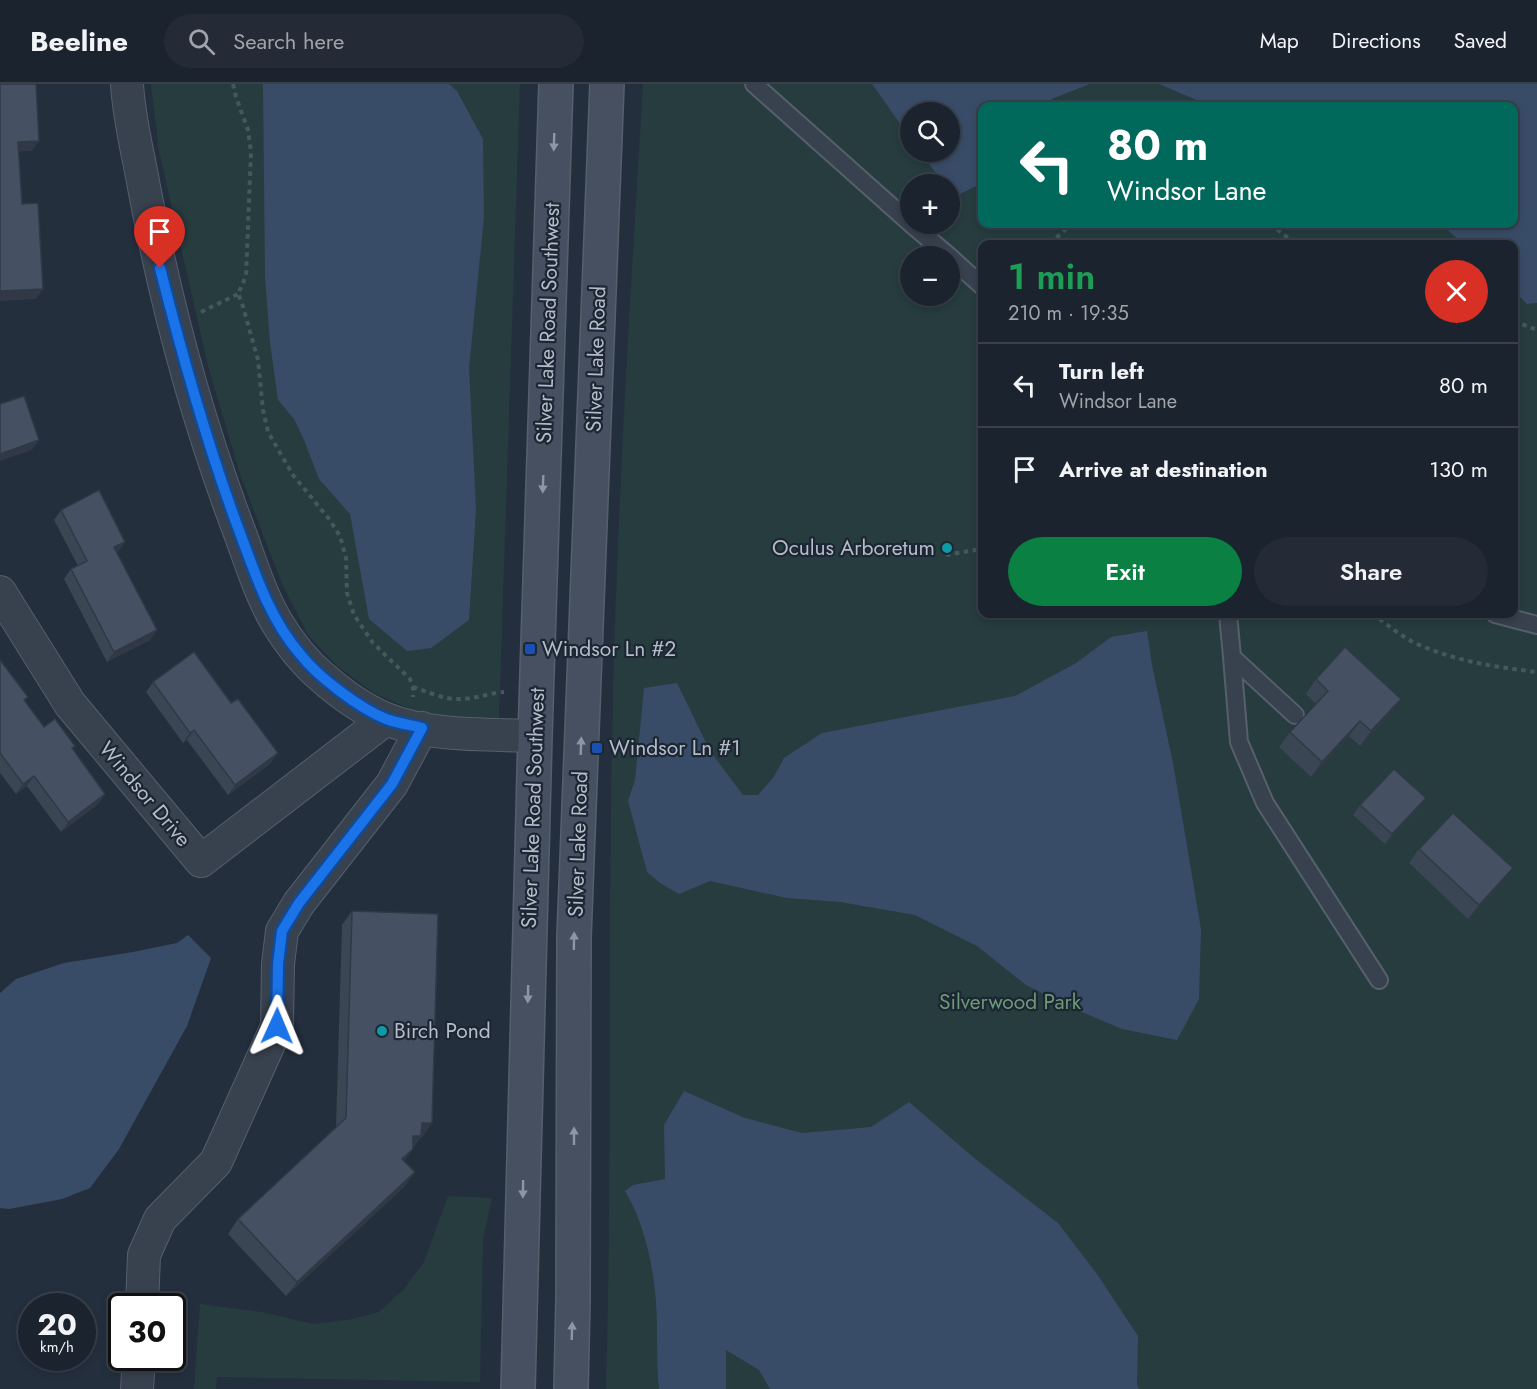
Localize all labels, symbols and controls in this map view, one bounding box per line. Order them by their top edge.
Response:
search box [164,14,584,68]
text: Beeline [30,21,128,62]
icon: search [185,25,218,58]
text: Search here [233,25,344,57]
text: Map [1260,26,1299,56]
text: Directions [1332,26,1421,56]
text: Saved [1454,26,1507,56]
map controls [900,102,960,306]
button: search [900,102,960,162]
text: 80 m [1107,115,1208,176]
icon: left [1008,126,1086,204]
one-way arrow [549,133,558,152]
text: Windsor Lane [1107,171,1267,210]
button: + [900,174,960,234]
street label: Silver Lake Road Southwest [529,202,567,444]
pin [134,206,185,268]
icon: arrive [143,215,176,248]
button: − [900,246,960,306]
text: 1 min [1008,250,1095,302]
button: close [1425,260,1488,323]
street label: Silver Lake Road [578,286,614,432]
text: 210 m · 19:35 [1008,299,1129,328]
text: Turn left [1059,355,1144,387]
icon: left [1008,369,1041,402]
text: 80 m [1439,369,1488,401]
text: Windsor Lane [1059,387,1177,416]
icon: arrive [1008,453,1041,486]
text: Arrive at destination [1059,453,1268,485]
text: 130 m [1429,453,1488,485]
one-way arrow [538,475,548,494]
place label: Oculus Arboretum [772,533,935,563]
button: Exit [1008,537,1242,606]
button: Share [1254,537,1488,606]
marker: Oculus Arboretum [940,541,954,555]
place label: Windsor Ln #2 [542,634,676,664]
marker: Windsor Ln #2 [523,642,537,656]
street label: Silver Lake Road Southwest [514,687,552,929]
place label: Windsor Ln #1 [609,733,741,763]
street label: Windsor Drive [92,735,198,853]
one-way arrow [577,736,586,755]
marker: Windsor Ln #1 [590,741,604,755]
street label: Silver Lake Road [560,771,596,917]
one-way arrow [569,931,579,950]
one-way arrow [523,985,533,1004]
park label: Silverwood Park [939,987,1082,1017]
position arrow [245,994,309,1058]
place label: Birch Pond [394,1016,491,1046]
marker: Birch Pond [375,1024,389,1038]
one-way arrow [569,1126,579,1145]
one-way arrow [518,1180,528,1199]
speed limit sign: 30 [108,1293,186,1371]
text: 20 [37,1303,77,1346]
one-way arrow [568,1321,577,1340]
text: km/h [40,1336,74,1358]

